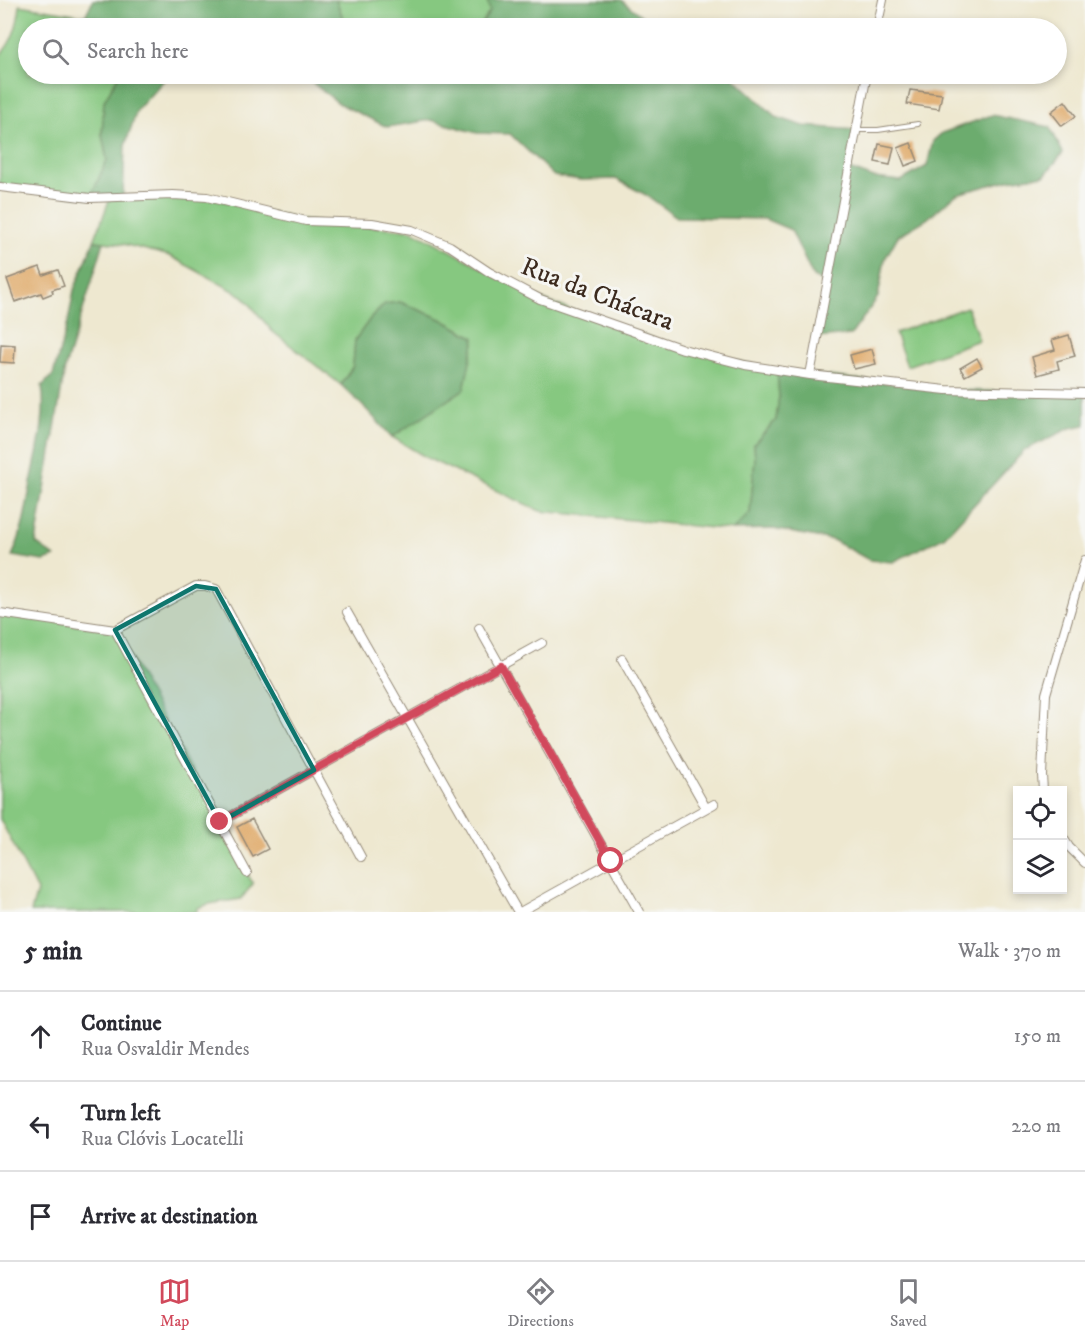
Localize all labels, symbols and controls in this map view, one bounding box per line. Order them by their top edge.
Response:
search box [18,18,1067,84]
icon: search [39,35,72,68]
text: Search here [87,38,189,65]
street label: Rua da Chácara [516,250,679,339]
map controls [1013,786,1067,894]
button: locate [1013,786,1067,840]
route end [206,808,232,834]
button: layers [1013,840,1067,894]
route start [597,847,623,873]
text: 5 min [24,935,82,968]
text: Walk · 370 m [958,939,1061,964]
text: Continue [81,1010,162,1037]
icon: ahead [24,1020,57,1053]
text: 150 m [1014,1024,1061,1049]
text: Rua Osvaldir Mendes [81,1037,249,1062]
text: Turn left [81,1100,161,1127]
icon: left [24,1110,57,1143]
text: 220 m [1011,1114,1061,1139]
text: Rua Clóvis Locatelli [81,1127,244,1152]
icon: arrive [24,1200,57,1233]
text: Arrive at destination [81,1203,258,1230]
tab: Map [158,1275,191,1331]
tab: Directions [507,1275,574,1331]
tab: Saved [890,1275,927,1331]

